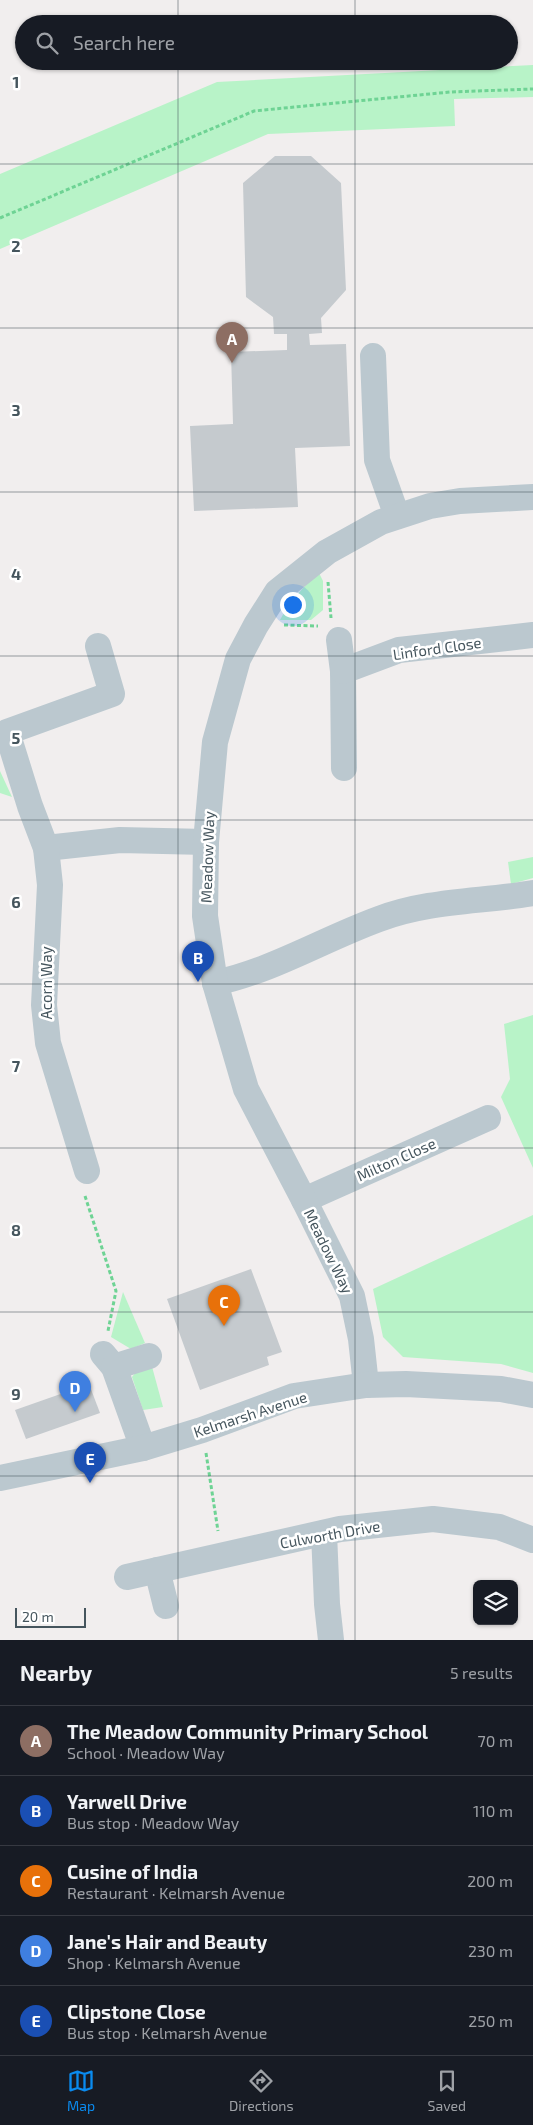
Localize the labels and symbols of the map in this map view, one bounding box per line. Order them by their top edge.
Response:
text: 1 [13,72,19,91]
text: 2 [11,236,21,255]
pin: A [216,322,248,363]
text: 3 [11,400,21,419]
text: 4 [11,564,21,583]
your location [280,592,306,618]
street label: Linford Close [392,633,482,663]
text: 5 [12,728,21,747]
street label: Meadow Way [196,811,218,903]
text: 6 [11,892,21,911]
pin: B [182,941,214,982]
street label: Acorn Way [37,946,55,1020]
text: 7 [12,1056,21,1075]
street label: Milton Close [354,1134,438,1184]
street label: Meadow Way [301,1206,357,1296]
text: 8 [11,1220,21,1239]
pin: C [208,1285,240,1326]
pin: D [59,1371,91,1412]
text: 9 [11,1384,21,1403]
street label: Kelmarsh Avenue [191,1387,309,1441]
pin: E [74,1442,106,1483]
street label: Culworth Drive [278,1516,382,1552]
scale bar [15,1605,86,1628]

